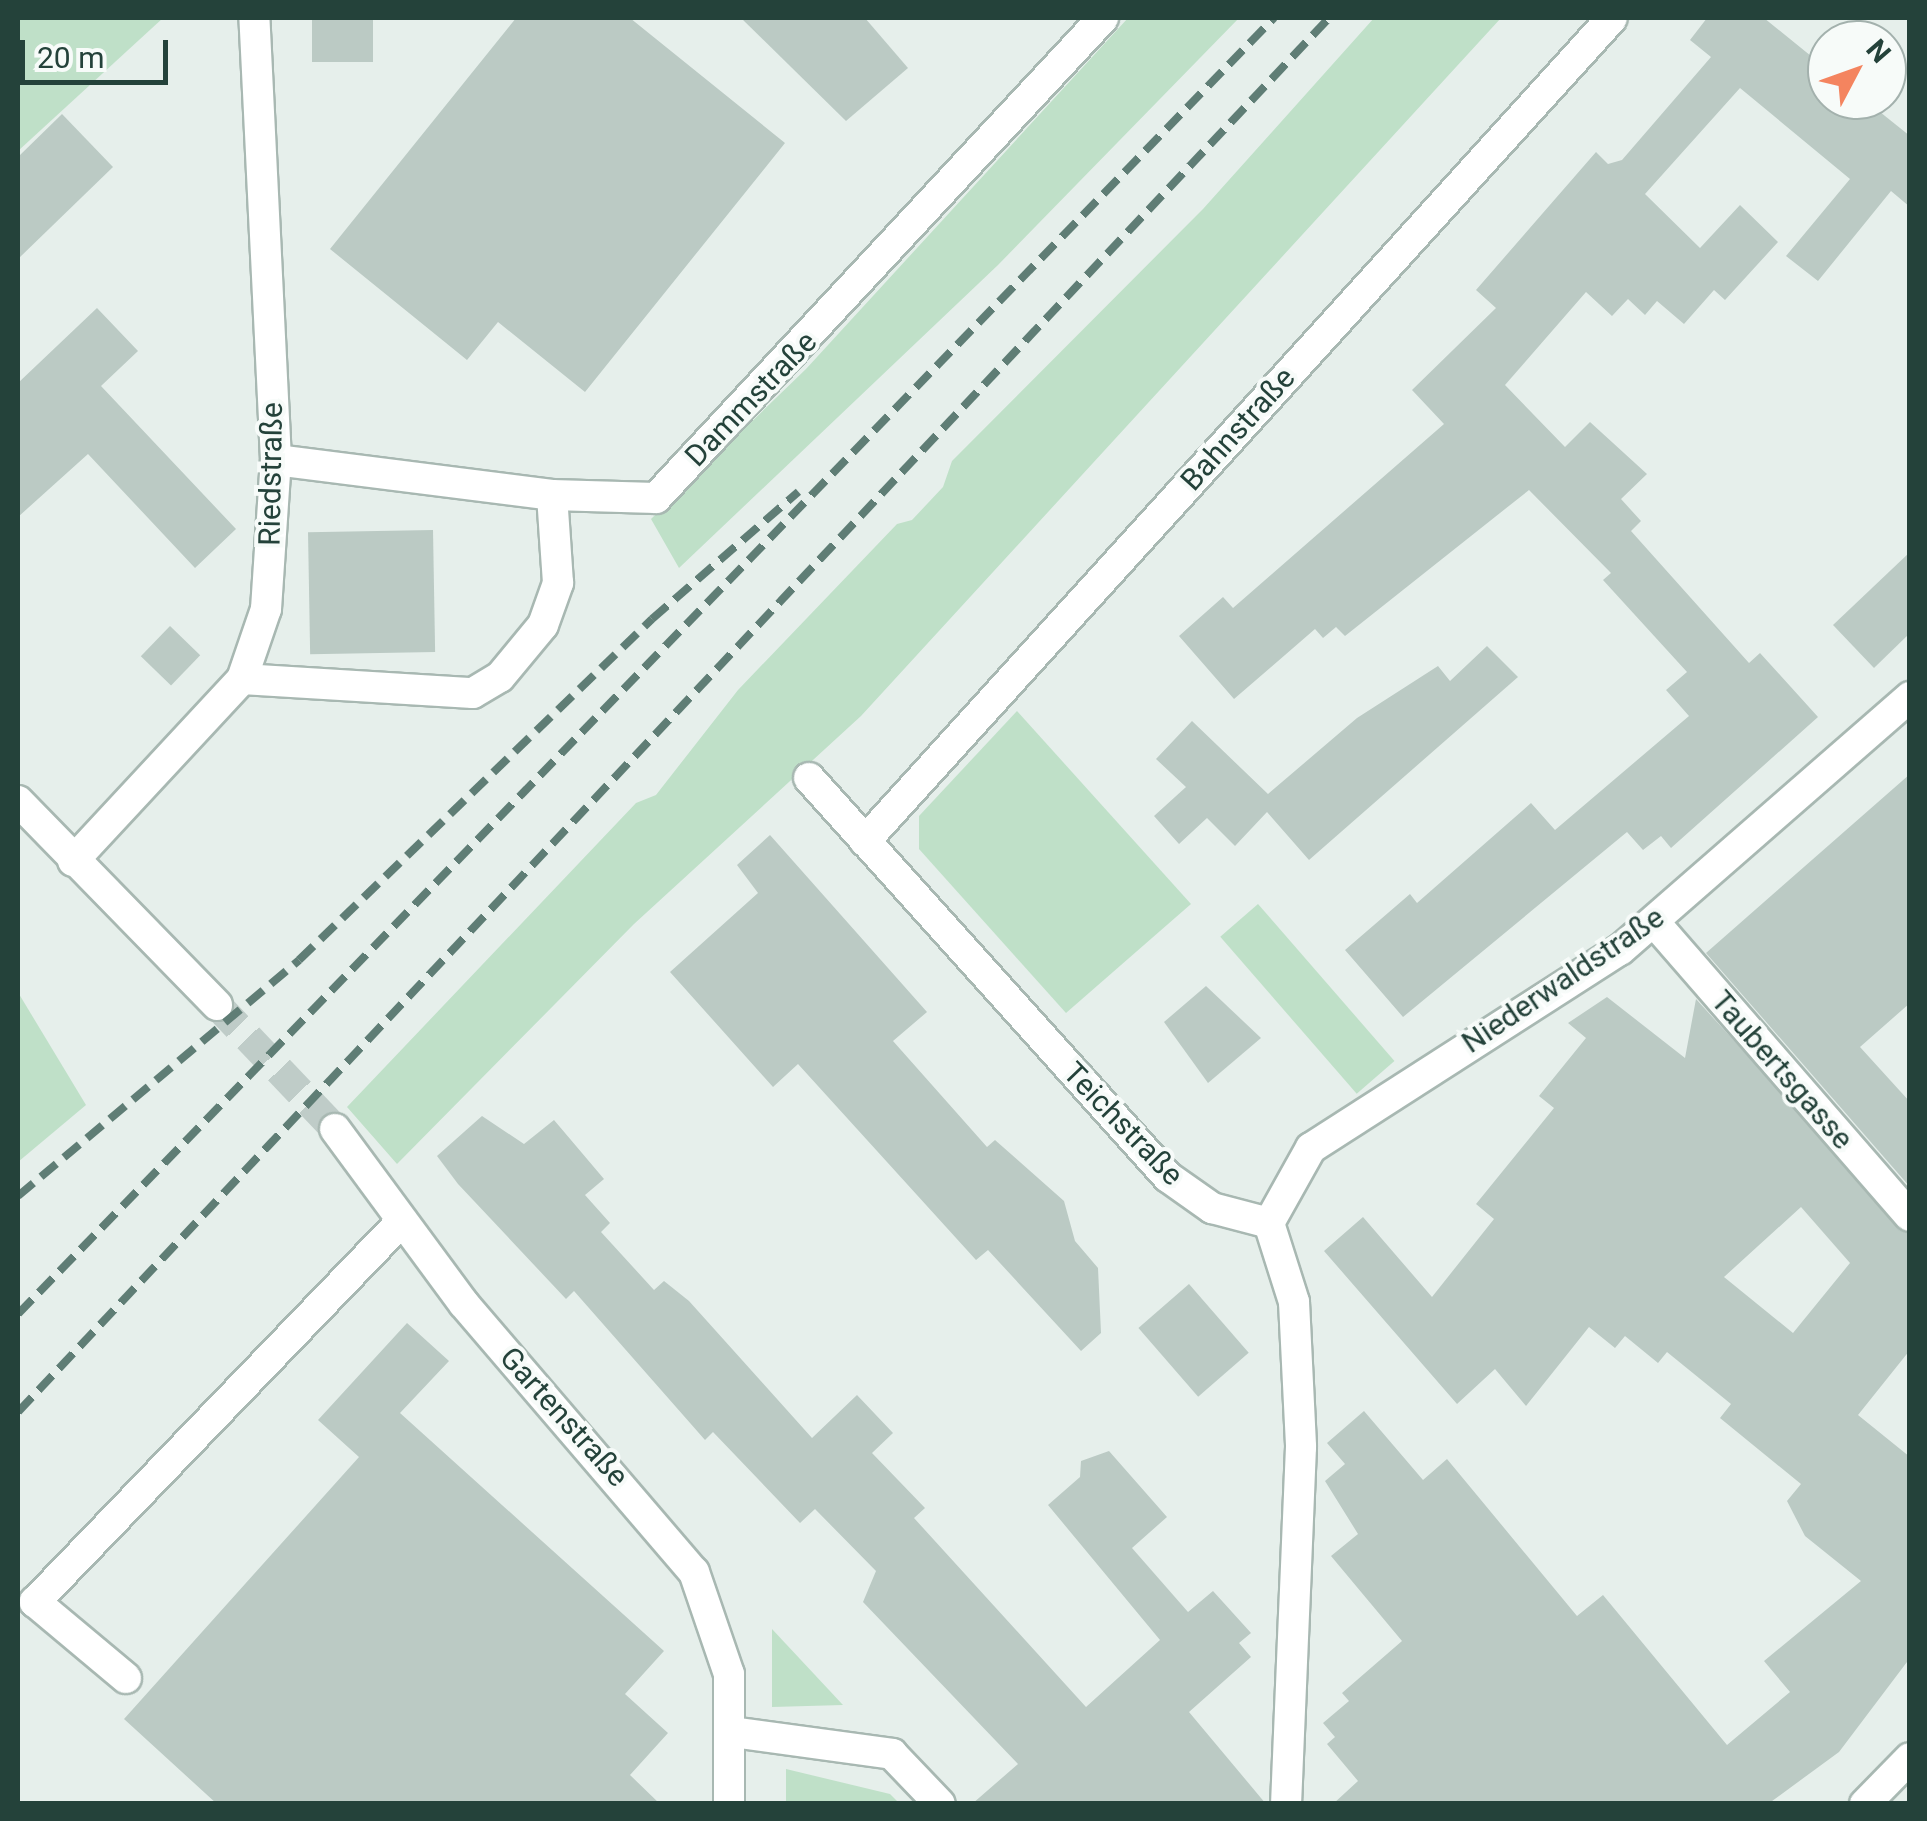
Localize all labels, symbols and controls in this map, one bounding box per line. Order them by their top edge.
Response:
scale bar [25,20,172,82]
north arrow [1807,20,1907,120]
text: N [1860,33,1897,70]
text: 20 m [37,40,104,75]
street label: Dammstraße [678,324,824,474]
street label: Bahnstraße [1173,360,1303,498]
street label: Riedstraße [252,402,290,546]
street label: Niederwaldstraße [1455,899,1671,1061]
street label: Taubertsgasse [1703,983,1861,1157]
street label: Teichstraße [1056,1055,1190,1193]
street label: Gartenstraße [492,1340,636,1494]

